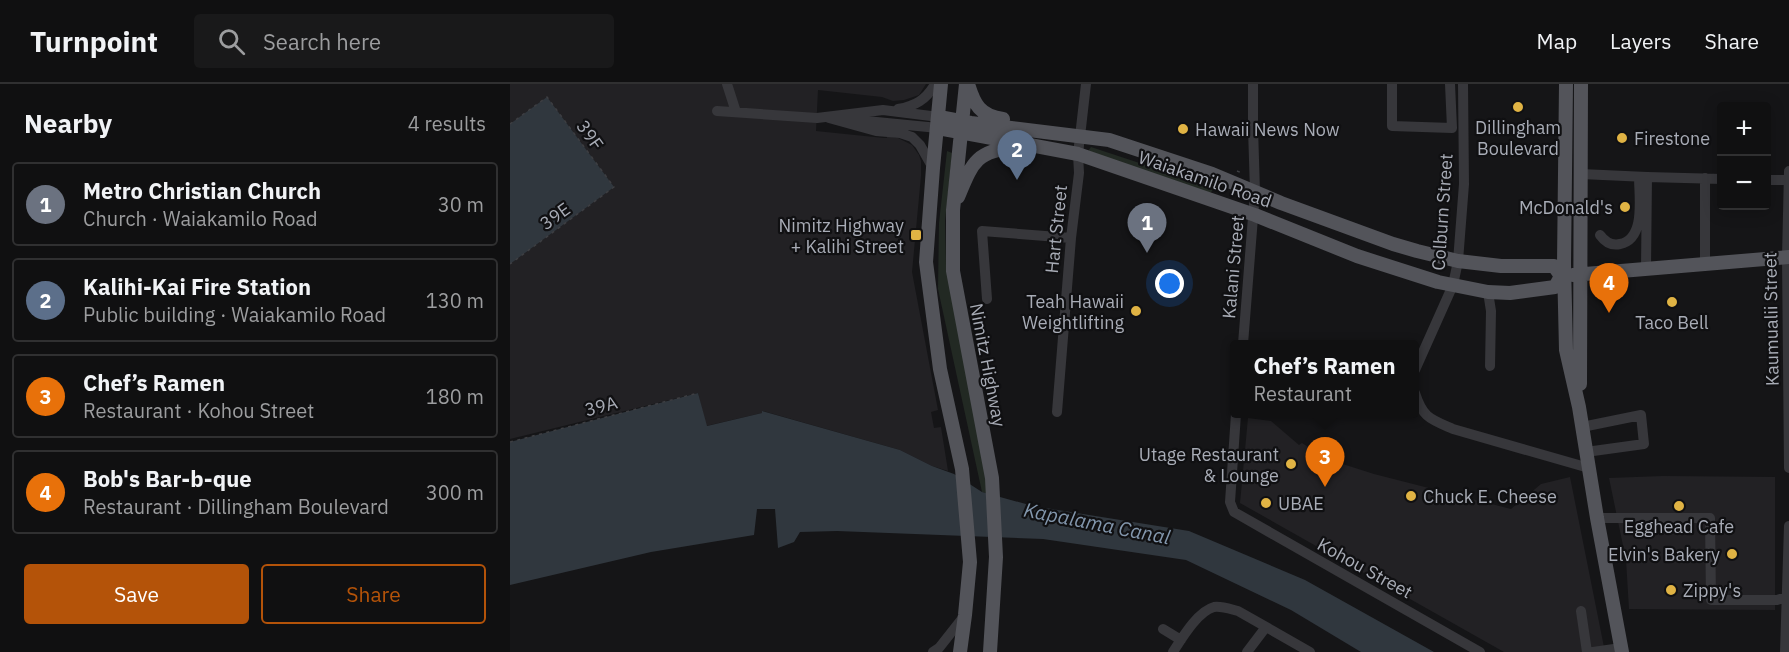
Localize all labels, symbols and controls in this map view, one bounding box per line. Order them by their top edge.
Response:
search box [194,14,614,68]
text: Turnpoint [30,23,158,60]
icon: search [215,25,248,58]
text: Search here [263,27,381,56]
text: Map [1537,27,1577,55]
text: Layers [1610,27,1672,55]
text: Share [1705,27,1759,55]
marker: Dillingham Boulevard [1511,100,1525,114]
map controls [1717,102,1771,210]
button: + [1717,102,1771,156]
text: Nearby [24,106,112,140]
text: 4 results [408,110,486,137]
street label: 39F [571,115,609,155]
place label: Dillingham Boulevard [1475,116,1561,160]
place label: Hawaii News Now [1195,118,1340,141]
marker: Hawaii News Now [1176,122,1190,136]
place label: Firestone [1634,127,1710,150]
pin: 2 [998,130,1036,180]
marker: Firestone [1615,131,1629,145]
street label: Waiakamilo Road [1135,145,1275,213]
street label: Colburn Street [1426,153,1458,271]
button: − [1717,156,1771,210]
text: Metro Christian Church [83,176,321,205]
street label: Hart Street [1040,184,1072,274]
text: 1 [40,191,52,218]
text: 30 m [438,191,484,218]
place label: McDonald's [1519,196,1613,219]
street label: 39E [535,197,575,235]
marker: McDonald's [1618,200,1632,214]
pin: 1 [1128,204,1166,253]
text: Church · Waiakamilo Road [83,205,318,232]
place label: Nimitz Highway + Kalihi Street [779,214,904,258]
street label: Kalani Street [1217,214,1249,320]
marker: Nimitz Highway + Kalihi Street [909,228,923,242]
street label: Kaumualii Street [1758,252,1784,386]
pin: 4 [1590,264,1628,313]
your location [1155,269,1184,298]
text: Kalihi-Kai Fire Station [83,272,311,301]
text: 2 [40,287,52,314]
text: 130 m [426,287,484,314]
place label: Teah Hawaii Weightlifting [1022,290,1124,334]
marker: Taco Bell [1665,295,1679,309]
text: Public building · Waiakamilo Road [83,301,386,328]
street label: Nimitz Highway [965,301,1011,429]
marker: Teah Hawaii Weightlifting [1129,304,1143,318]
place label: Taco Bell [1635,311,1709,334]
popup [1230,340,1419,418]
text: Chef’s Ramen [1253,351,1396,380]
text: Chef’s Ramen [83,368,225,397]
text: Restaurant [1253,380,1352,407]
text: 3 [40,383,52,410]
text: 180 m [426,383,484,410]
street label: 39A [582,390,620,421]
text: Restaurant · Kohou Street [83,397,314,424]
pin: 3 [1306,438,1344,487]
place label: Utage Restaurant & Lounge [1139,443,1279,487]
marker: Utage Restaurant & Lounge [1284,457,1298,471]
text: Bob's Bar-b-que [83,464,252,493]
text: 4 [40,479,52,506]
text: 300 m [426,479,484,506]
place label: Chuck E. Cheese [1423,485,1557,508]
marker: Chuck E. Cheese [1404,489,1418,503]
place label: UBAE [1278,492,1324,515]
text: Restaurant · Dillingham Boulevard [83,493,389,520]
water label: Kapalama Canal [1022,496,1173,551]
marker: UBAE [1259,496,1273,510]
marker: Egghead Cafe [1672,499,1686,513]
place label: Egghead Cafe [1624,515,1734,538]
street label: Kohou Street [1313,532,1417,604]
place label: Elvin's Bakery [1608,543,1720,566]
marker: Elvin's Bakery [1725,547,1739,561]
button: Save [24,564,249,624]
button: Share [261,564,486,624]
place label: Zippy's [1683,579,1741,602]
marker: Zippy's [1664,583,1678,597]

